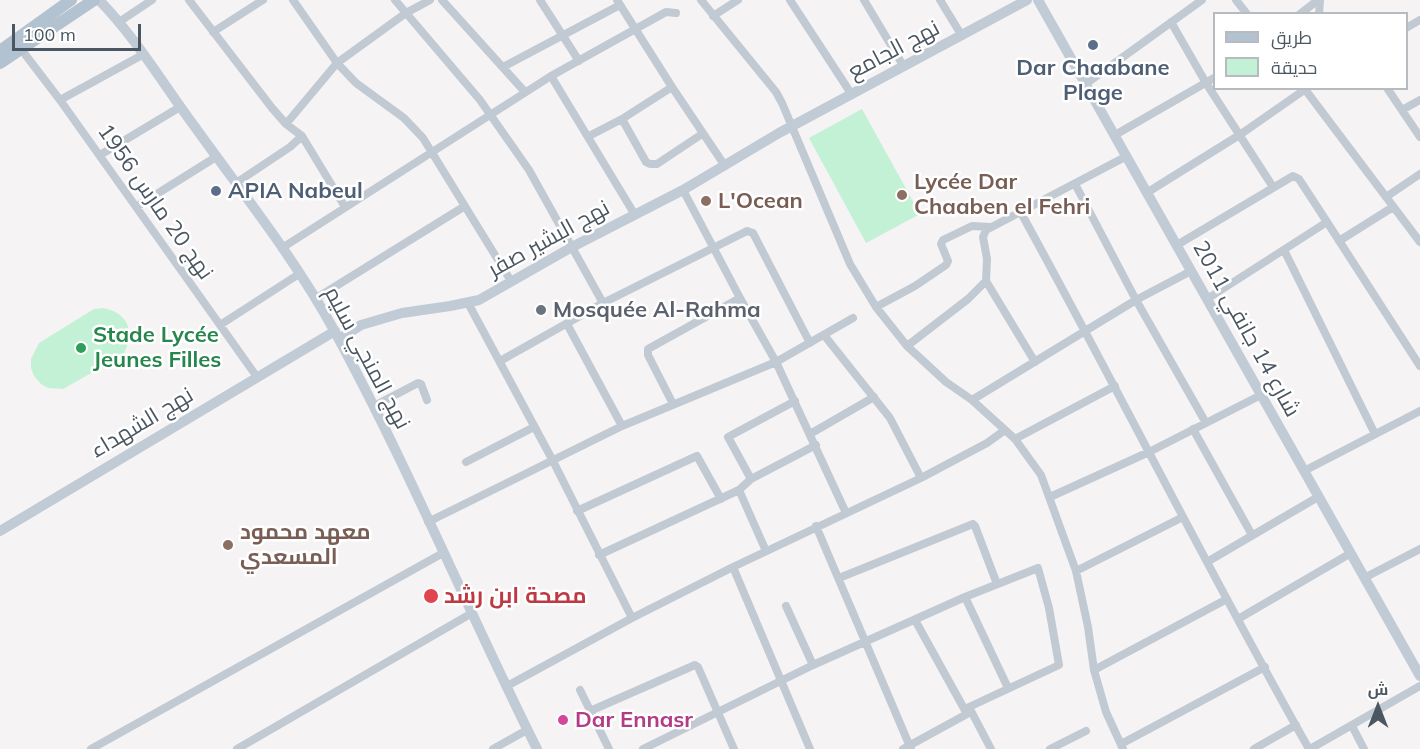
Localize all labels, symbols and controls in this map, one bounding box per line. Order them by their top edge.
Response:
scale bar [15,12,144,50]
legend [1213,12,1408,90]
street label: نهج الجامع [844,15,944,85]
text: 100 m [23,23,76,46]
text: طريق [1271,26,1312,49]
marker: Dar Chaabane Plage [1086,38,1100,52]
place label: Dar Chaabane Plage [1016,55,1170,106]
text: حديقة [1271,56,1317,79]
street label: نهج 20 مارس 1956 [92,119,218,285]
place label: Lycée Dar Chaaben el Fehri [914,169,1090,220]
place label: APIA Nabeul [228,178,363,204]
marker: APIA Nabeul [209,184,223,198]
place label: L'Ocean [718,188,803,214]
marker: Lycée Dar Chaaben el Fehri [895,188,909,202]
marker: L'Ocean [699,194,713,208]
street label: نهج البشير صفر [484,195,614,283]
street label: شارع 14 جانفي 2011 [1187,236,1305,422]
street label: نهج المنجي سليم [318,282,416,434]
place label: Mosquée Al-Rahma [553,297,761,323]
marker: Mosquée Al-Rahma [534,303,548,317]
place label: Stade Lycée Jeunes Filles [93,322,221,374]
marker: Stade Lycée Jeunes Filles [74,341,88,355]
street label: نهج الشهداء [86,382,198,464]
place label: معهد محمود المسعدي [240,519,371,570]
marker: معهد محمود المسعدي [221,538,235,552]
place label: مصحة ابن رشد [444,583,586,609]
marker: مصحة ابن رشد [422,587,440,605]
north arrow [1348,677,1408,737]
text: ش [1368,679,1388,699]
place label: Dar Ennasr [575,707,693,733]
marker: Dar Ennasr [556,713,570,727]

